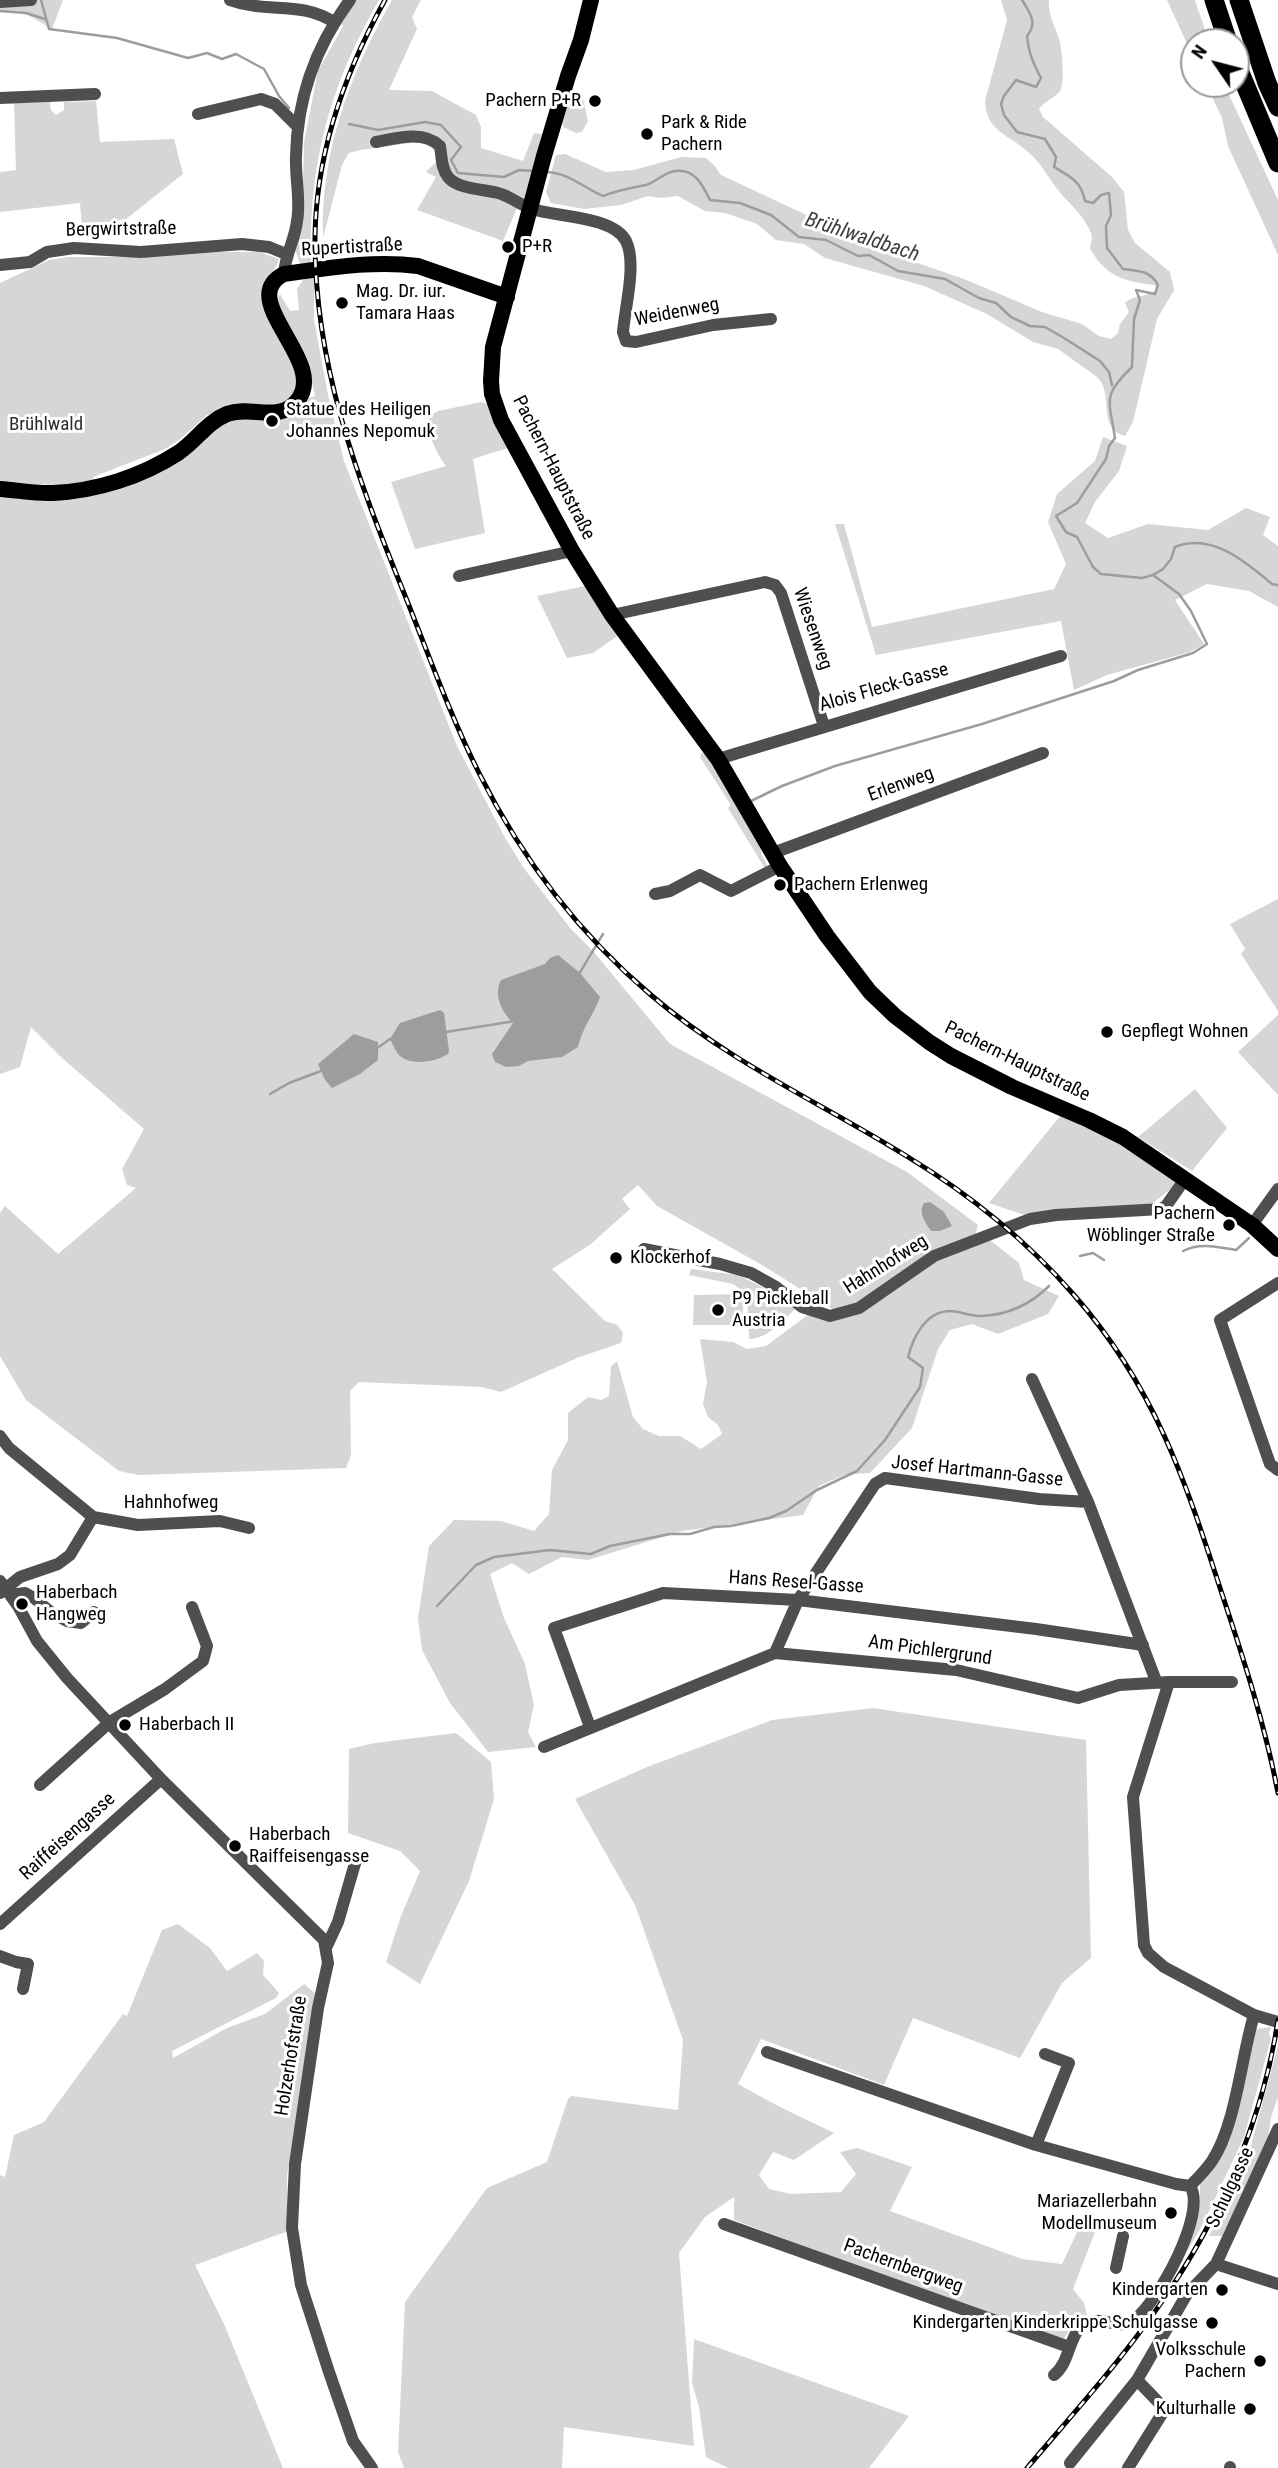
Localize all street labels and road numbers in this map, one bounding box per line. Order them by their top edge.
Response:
street label: Bergwirtstraße [66,218,176,242]
street label: Rupertistraße [301,234,403,262]
street label: Weidenweg [633,294,721,332]
street label: Pachern-Hauptstraße [507,392,599,544]
street label: Wiesenweg [787,585,837,673]
street label: Alois Fleck-Gasse [817,659,951,717]
street label: Erlenweg [865,763,937,807]
street label: Pachern-Hauptstraße [941,1017,1093,1107]
street label: Hahnhofweg [840,1230,932,1300]
street label: Josef Hartmann-Gasse [890,1452,1064,1492]
street label: Hahnhofweg [124,1492,218,1514]
street label: Hans Resel-Gasse [728,1567,864,1599]
street label: Am Pichlergrund [867,1631,993,1671]
street label: Raiffeisengasse [16,1788,120,1886]
street label: Holzerhofstraße [271,1995,313,2117]
street label: Schulgasse [1202,2144,1260,2232]
street label: Pachernbergweg [840,2235,966,2299]

